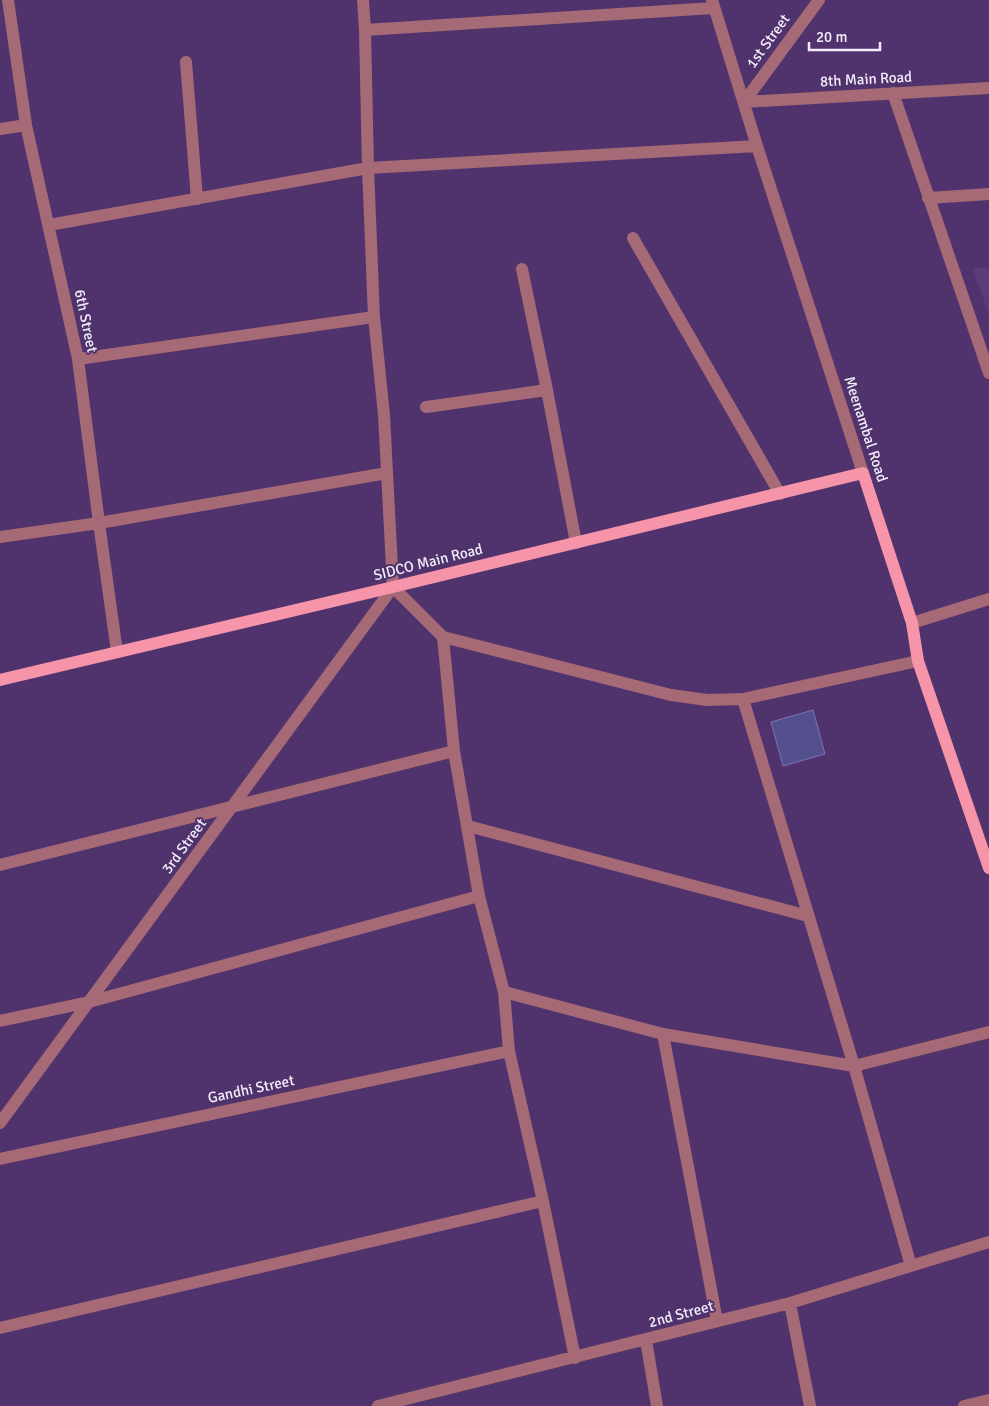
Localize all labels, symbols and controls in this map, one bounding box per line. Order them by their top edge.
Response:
street label: 1st Street [742,11,794,71]
scale bar [809,20,880,52]
text: 20 m [816,28,847,46]
street label: 8th Main Road [819,68,913,90]
street label: 6th Street [71,288,101,354]
street label: Meenambal Road [840,374,892,484]
street label: SIDCO Main Road [372,540,485,584]
street label: 3rd Street [158,815,210,877]
street label: Gandhi Street [206,1071,296,1107]
street label: 2nd Street [646,1297,716,1331]

